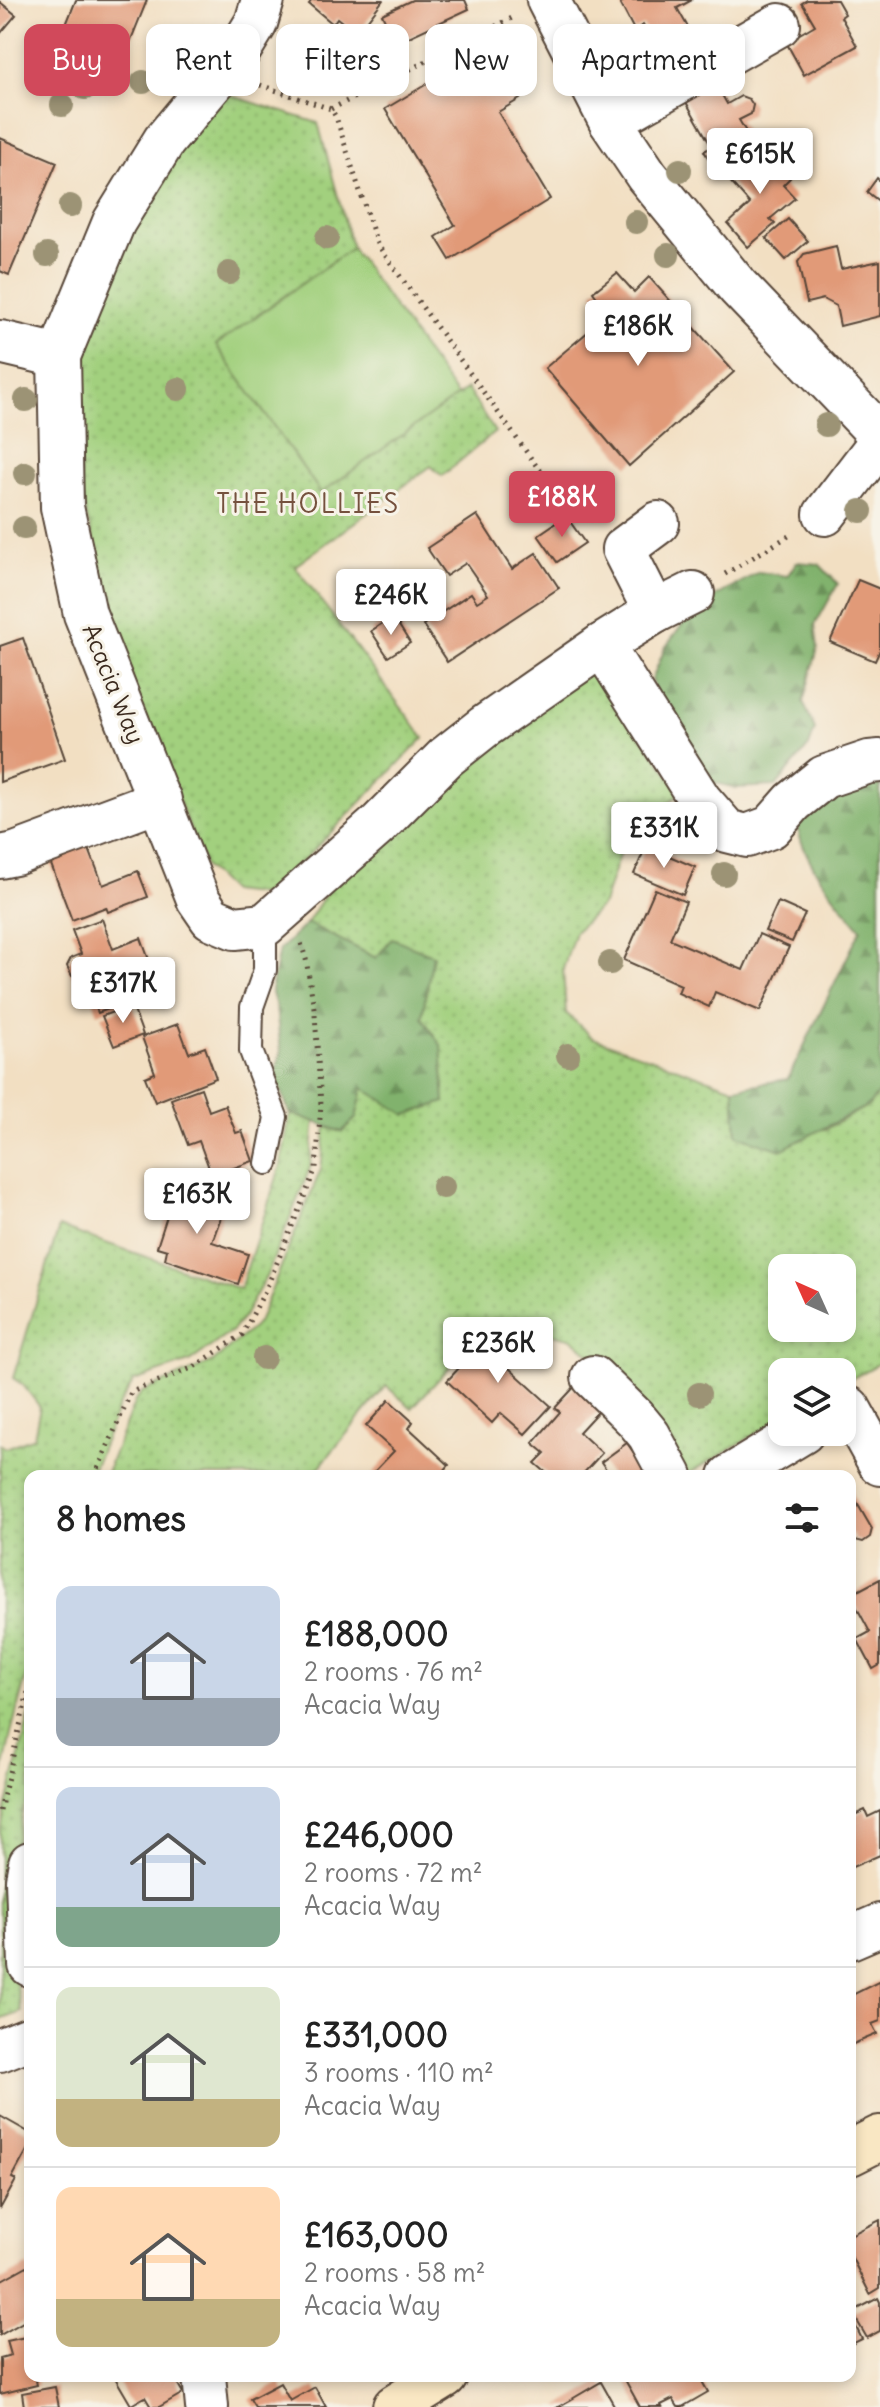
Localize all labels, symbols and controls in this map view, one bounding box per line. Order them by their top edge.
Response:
chip: Buy [24,24,130,96]
chip: Rent [146,24,260,96]
chip: Filters [276,24,409,96]
chip: New [425,24,537,96]
chip: Apartment [553,24,745,96]
pin: £615K [704,128,816,196]
text: £615K [725,137,795,170]
pin: £186K [582,300,694,368]
text: £186K [603,309,673,342]
pin: £188K [506,471,618,539]
text: £188K [527,480,597,513]
district label: THE HOLLIES [216,487,400,520]
pin: £246K [335,569,447,637]
text: £246K [354,578,428,611]
street label: Acacia Way [76,619,151,748]
pin: £331K [608,802,720,870]
text: £331K [629,811,699,844]
pin: £317K [67,957,179,1025]
text: £317K [89,966,157,999]
pin: £163K [141,1168,253,1236]
text: £163K [162,1177,232,1210]
north arrow [768,1254,856,1342]
map controls [768,1254,856,1446]
pin: £236K [442,1317,554,1385]
text: £236K [461,1326,535,1359]
button: layers [768,1358,856,1446]
icon: filters [780,1496,824,1540]
text: 8 homes [56,1497,186,1540]
text: £188,000 [304,1612,449,1655]
icon: home [120,1618,216,1714]
text: 2 rooms · 76 m² [304,1655,483,1688]
text: Acacia Way [304,1688,441,1721]
text: £246,000 [304,1813,454,1856]
icon: home [120,1819,216,1915]
text: 2 rooms · 72 m² [304,1856,483,1889]
text: Acacia Way [304,1889,441,1922]
text: £331,000 [304,2013,448,2056]
icon: home [120,2019,216,2115]
text: 3 rooms · 110 m² [304,2056,494,2089]
text: Acacia Way [304,2089,441,2122]
text: £163,000 [304,2213,449,2256]
icon: home [120,2219,216,2315]
text: 2 rooms · 58 m² [304,2256,485,2289]
text: Acacia Way [304,2289,441,2322]

